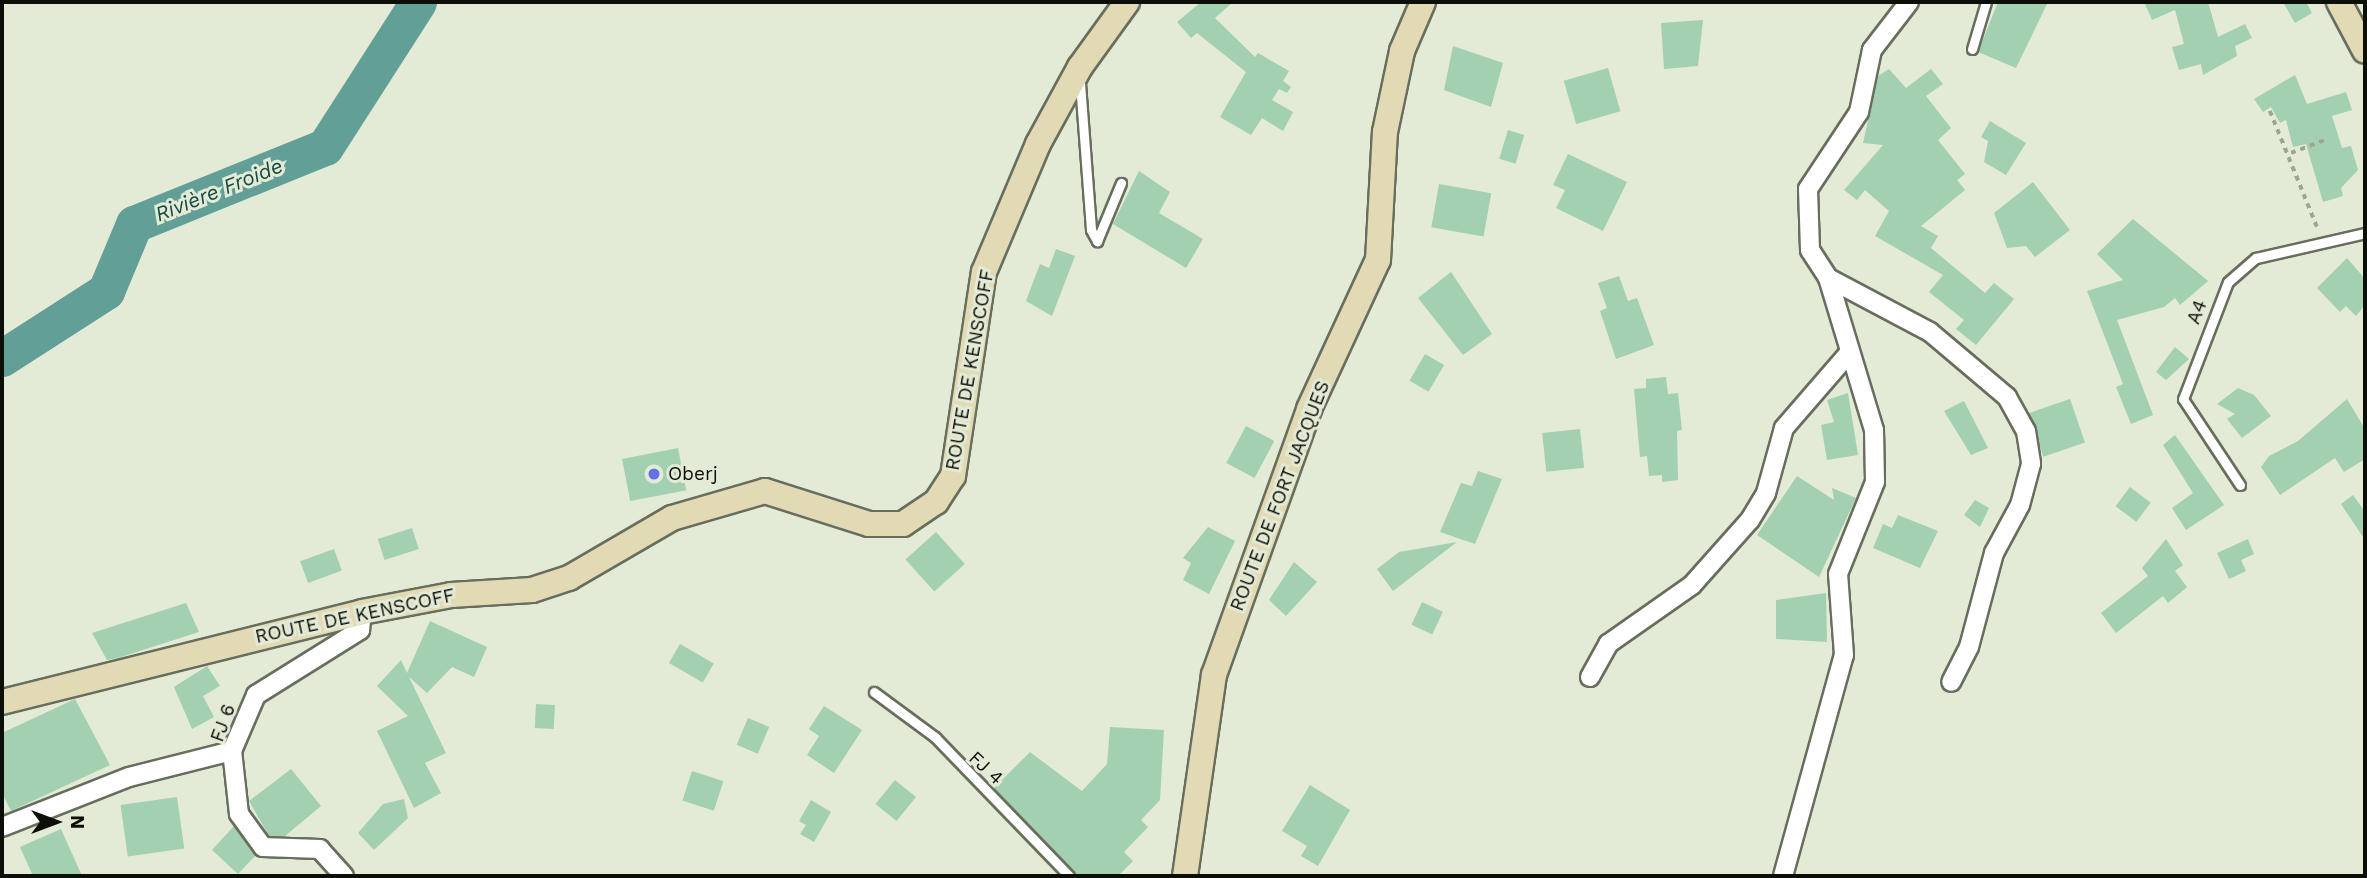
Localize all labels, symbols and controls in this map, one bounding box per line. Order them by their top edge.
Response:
water label: Rivière Froide [151,153,287,227]
street label: ROUTE DE KENSCOFF [941,268,999,472]
street label: A4 [2182,297,2212,327]
street label: ROUTE DE FORT JACQUES [1225,377,1335,615]
place label: Oberj [668,463,718,485]
marker: Oberj [646,466,662,482]
street label: ROUTE DE KENSCOFF [253,584,457,648]
street label: FJ 6 [206,701,240,745]
street label: FJ 4 [964,746,1008,790]
north arrow [21,787,91,857]
text: N [66,815,89,829]

